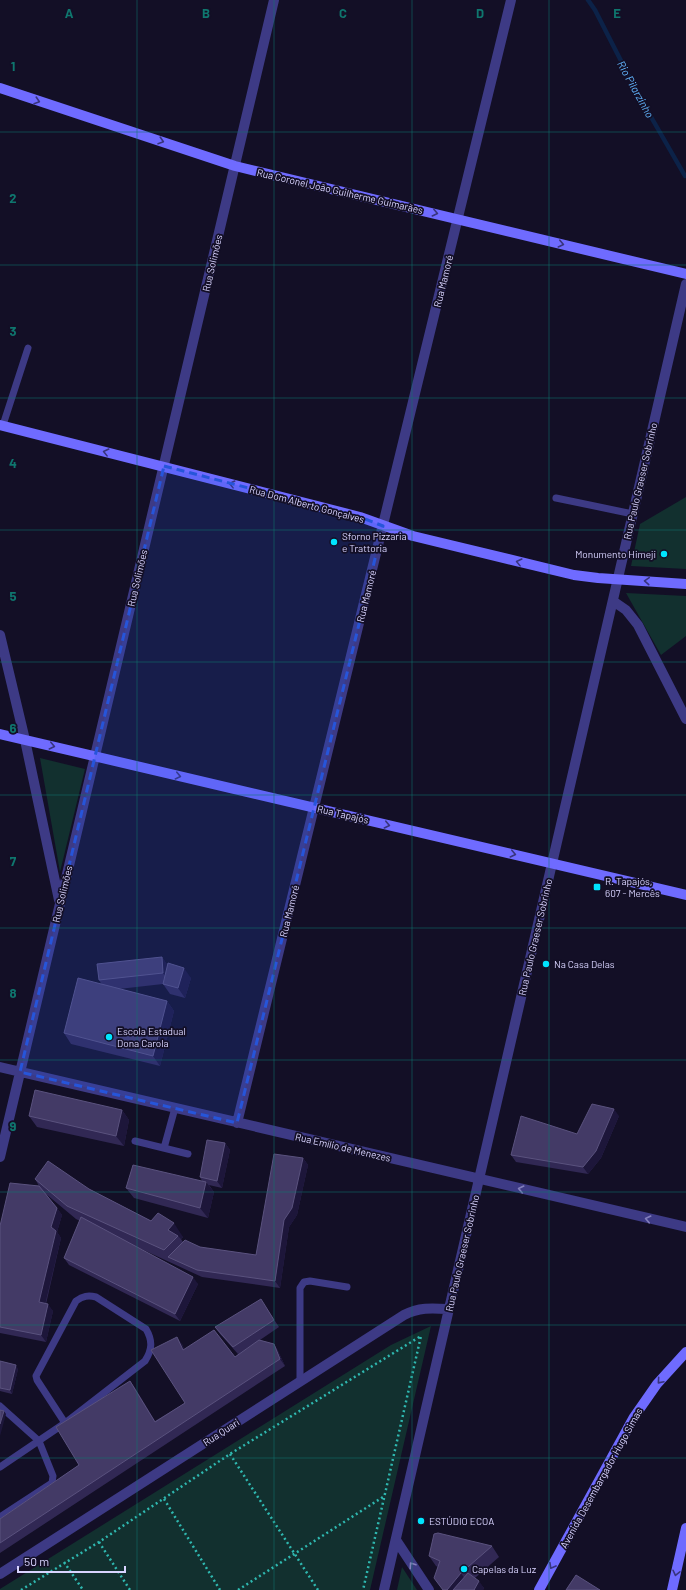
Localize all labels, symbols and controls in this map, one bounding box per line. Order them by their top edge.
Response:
text: A [65,5,74,21]
text: B [202,5,210,21]
text: C [339,5,347,21]
text: D [476,5,484,21]
text: E [613,5,621,21]
text: 1 [11,58,15,74]
water label: Rio Pilarzinho [615,58,657,120]
one-way arrow [33,96,40,104]
one-way arrow [157,136,164,145]
street label: Rua Coronel João Guilherme Guimarães [256,166,424,216]
text: 2 [9,190,17,206]
one-way arrow [432,209,438,217]
street label: Rua Solimões [200,233,224,293]
one-way arrow [558,239,565,247]
street label: Rua Mamoré [431,254,455,308]
text: 3 [9,323,17,339]
street label: Rua Paulo Graeser Sobrinho [621,421,659,541]
one-way arrow [102,448,109,456]
text: 4 [9,455,17,471]
one-way arrow [228,480,235,488]
street label: Rua Dom Alberto Gonçalves [248,483,366,525]
place label: Sforno Pizzaria e Trattoria [342,530,407,554]
marker: Sforno Pizzaria e Trattoria [329,537,339,547]
street label: Rua Solimões [125,548,149,608]
place label: Monumento Himeji [575,548,656,560]
marker: Monumento Himeji [659,549,669,559]
one-way arrow [516,558,523,567]
street label: Rua Mamoré [354,569,378,623]
one-way arrow [644,576,650,585]
text: 5 [9,588,17,604]
text: 6 [10,720,17,736]
one-way arrow [48,742,55,750]
one-way arrow [175,771,181,779]
street label: Rua Tapajós [316,802,370,826]
one-way arrow [383,820,390,828]
one-way arrow [510,850,516,858]
text: 7 [10,853,17,869]
street label: Rua Solimões [50,864,74,924]
place label: R. Tapajós, 607 - Mercês [605,875,660,899]
street label: Rua Paulo Graeser Sobrinho [516,877,554,997]
marker: R. Tapajós, 607 - Mercês [592,882,602,892]
street label: Rua Mamoré [277,884,301,938]
place label: Na Casa Delas [554,958,615,970]
marker: Na Casa Delas [541,959,551,969]
text: 8 [9,985,17,1001]
place label: Escola Estadual Dona Carola [117,1025,186,1049]
marker: Escola Estadual Dona Carola [104,1032,114,1042]
text: 9 [10,1118,17,1134]
street label: Rua Emílio de Menezes [294,1130,392,1164]
one-way arrow [518,1185,525,1194]
street label: Rua Paulo Graeser Sobrinho [443,1193,481,1313]
one-way arrow [645,1215,651,1223]
one-way arrow [657,1376,665,1384]
street label: Avenida Desembargador Hugo Simas [557,1406,645,1550]
street label: Rua Quari [201,1416,241,1448]
place label: ESTÚDIO ECOA [429,1515,494,1527]
marker: ESTÚDIO ECOA [416,1516,426,1526]
scale bar [18,1548,125,1574]
text: 50 m [24,1554,49,1568]
one-way arrow [550,1561,557,1569]
one-way arrow [409,1562,417,1569]
place label: Capelas da Luz [472,1563,537,1575]
marker: Capelas da Luz [459,1564,469,1574]
one-way arrow [672,1569,680,1576]

